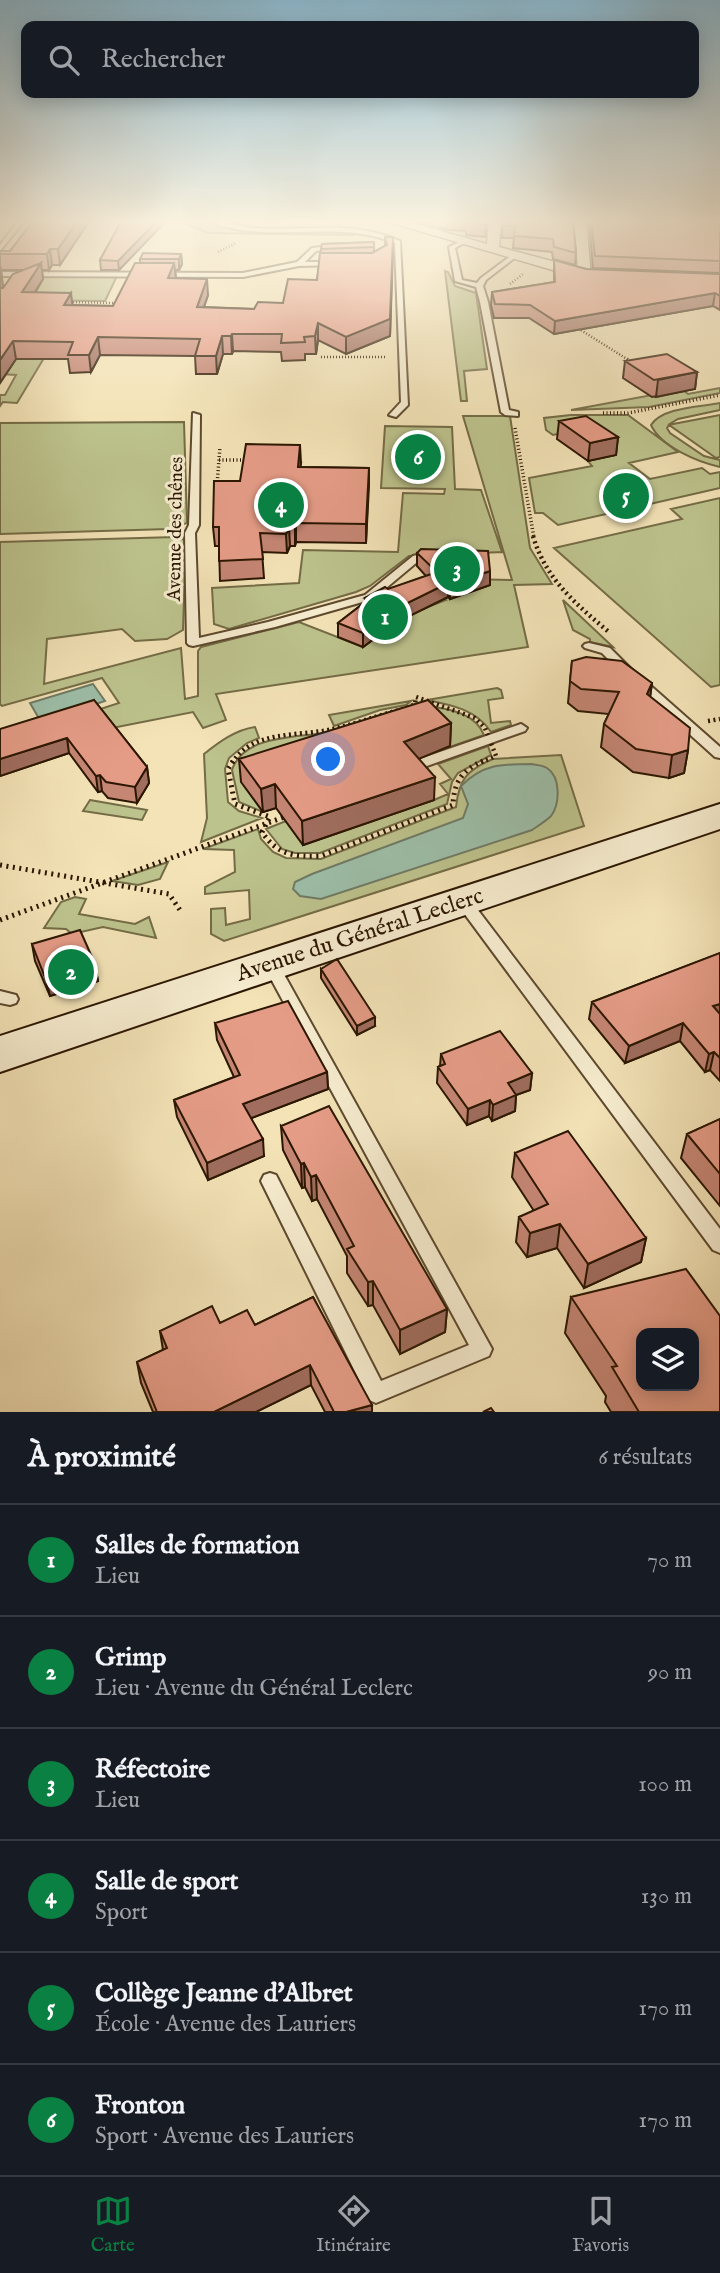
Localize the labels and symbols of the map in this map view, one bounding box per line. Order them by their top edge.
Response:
pin: 6 [395,431,441,483]
street label: Avenue des chênes [163,457,189,602]
pin: 5 [603,470,649,522]
pin: 4 [258,479,304,531]
pin: 3 [434,543,480,595]
pin: 1 [362,591,408,643]
your location [311,742,345,776]
street label: Avenue du Général Leclerc [232,881,487,989]
pin: 2 [48,946,94,998]

